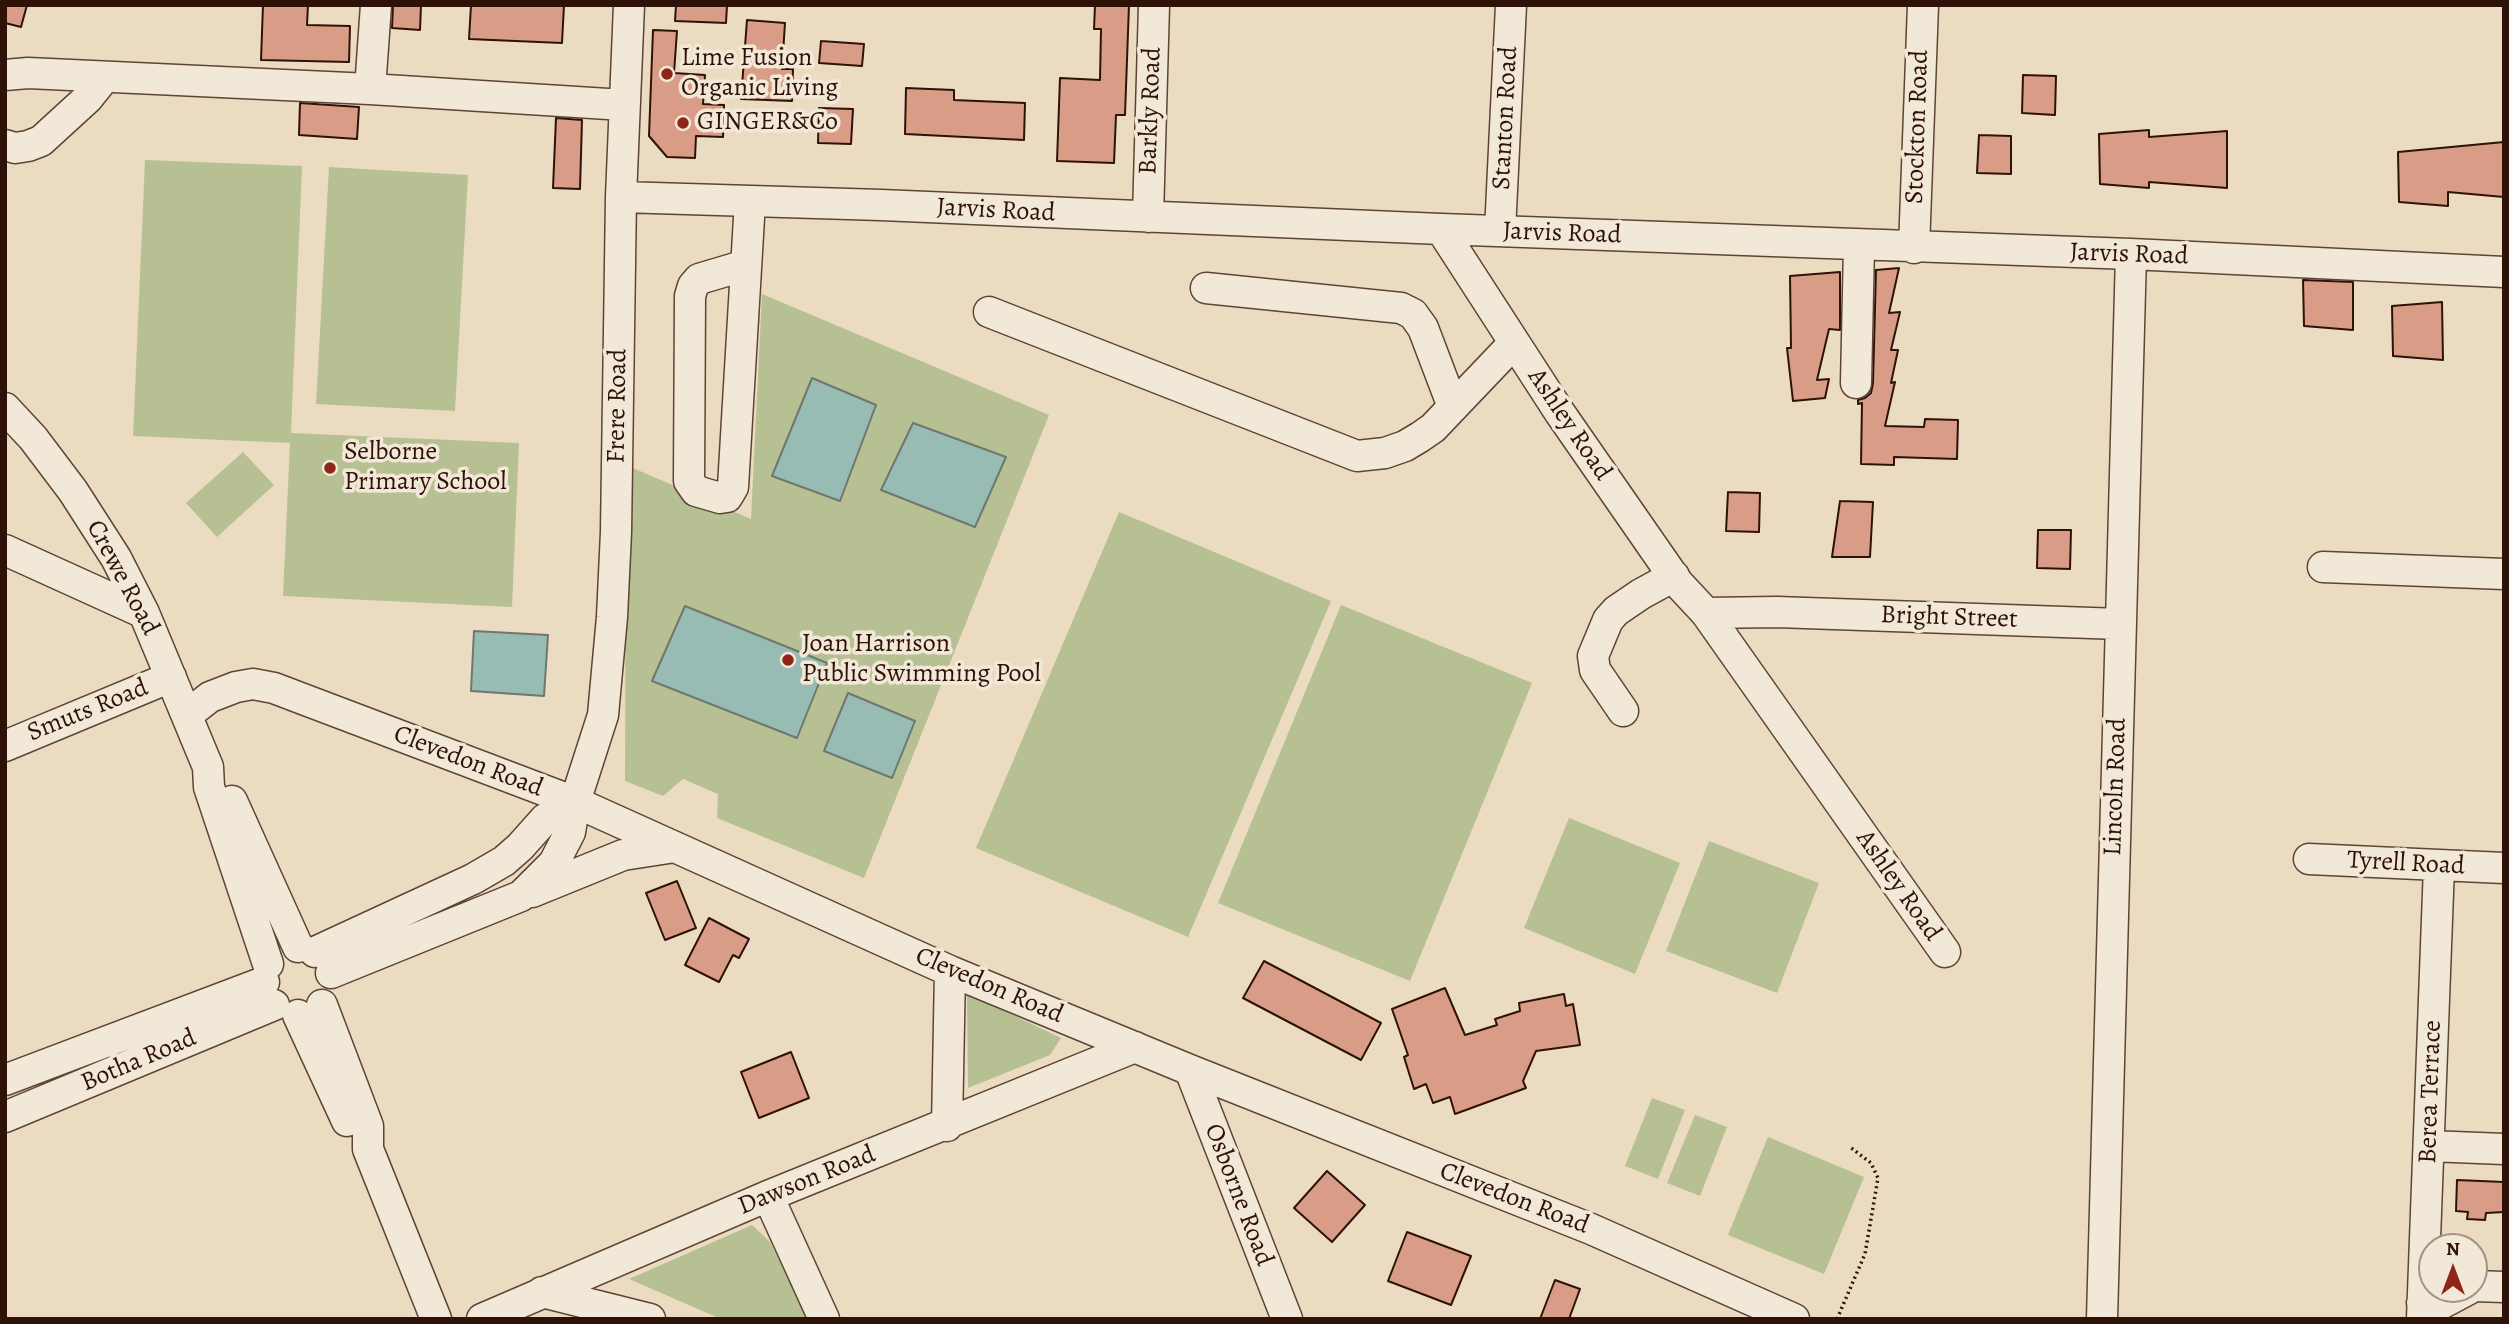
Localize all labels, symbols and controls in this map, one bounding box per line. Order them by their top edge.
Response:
place label: Lime Fusion Organic Living [681,43,838,104]
street label: Stanton Road [1487,45,1525,191]
street label: Barkly Road [1133,47,1169,175]
street label: Stockton Road [1900,49,1936,205]
marker: Lime Fusion Organic Living [659,66,675,82]
place label: GINGER&Co [697,107,838,139]
marker: GINGER&Co [675,115,691,131]
street label: Jarvis Road [936,192,1056,230]
street label: Jarvis Road [1502,216,1622,252]
street label: Jarvis Road [2069,237,2189,273]
street label: Frere Road [601,348,635,464]
street label: Ashley Road [1520,363,1618,487]
place label: Selborne Primary School [344,437,507,498]
marker: Selborne Primary School [322,460,338,476]
street label: Crewe Road [79,515,165,641]
street label: Bright Street [1880,600,2018,636]
place label: Joan Harrison Public Swimming Pool [802,629,1041,690]
marker: Joan Harrison Public Swimming Pool [780,652,796,668]
street label: Smuts Road [23,673,153,749]
street label: Lincoln Road [2098,717,2134,857]
street label: Clevedon Road [389,719,547,805]
street label: Ashley Road [1848,824,1948,948]
street label: Tyrell Road [2346,845,2466,883]
street label: Clevedon Road [910,941,1068,1031]
street label: Berea Terrace [2413,1020,2449,1164]
street label: Botha Road [77,1023,201,1099]
street label: Osborne Road [1197,1120,1279,1270]
street label: Dawson Road [734,1139,880,1223]
street label: Clevedon Road [1435,1156,1593,1242]
north arrow [2418,1233,2488,1303]
text: N [2446,1236,2460,1262]

